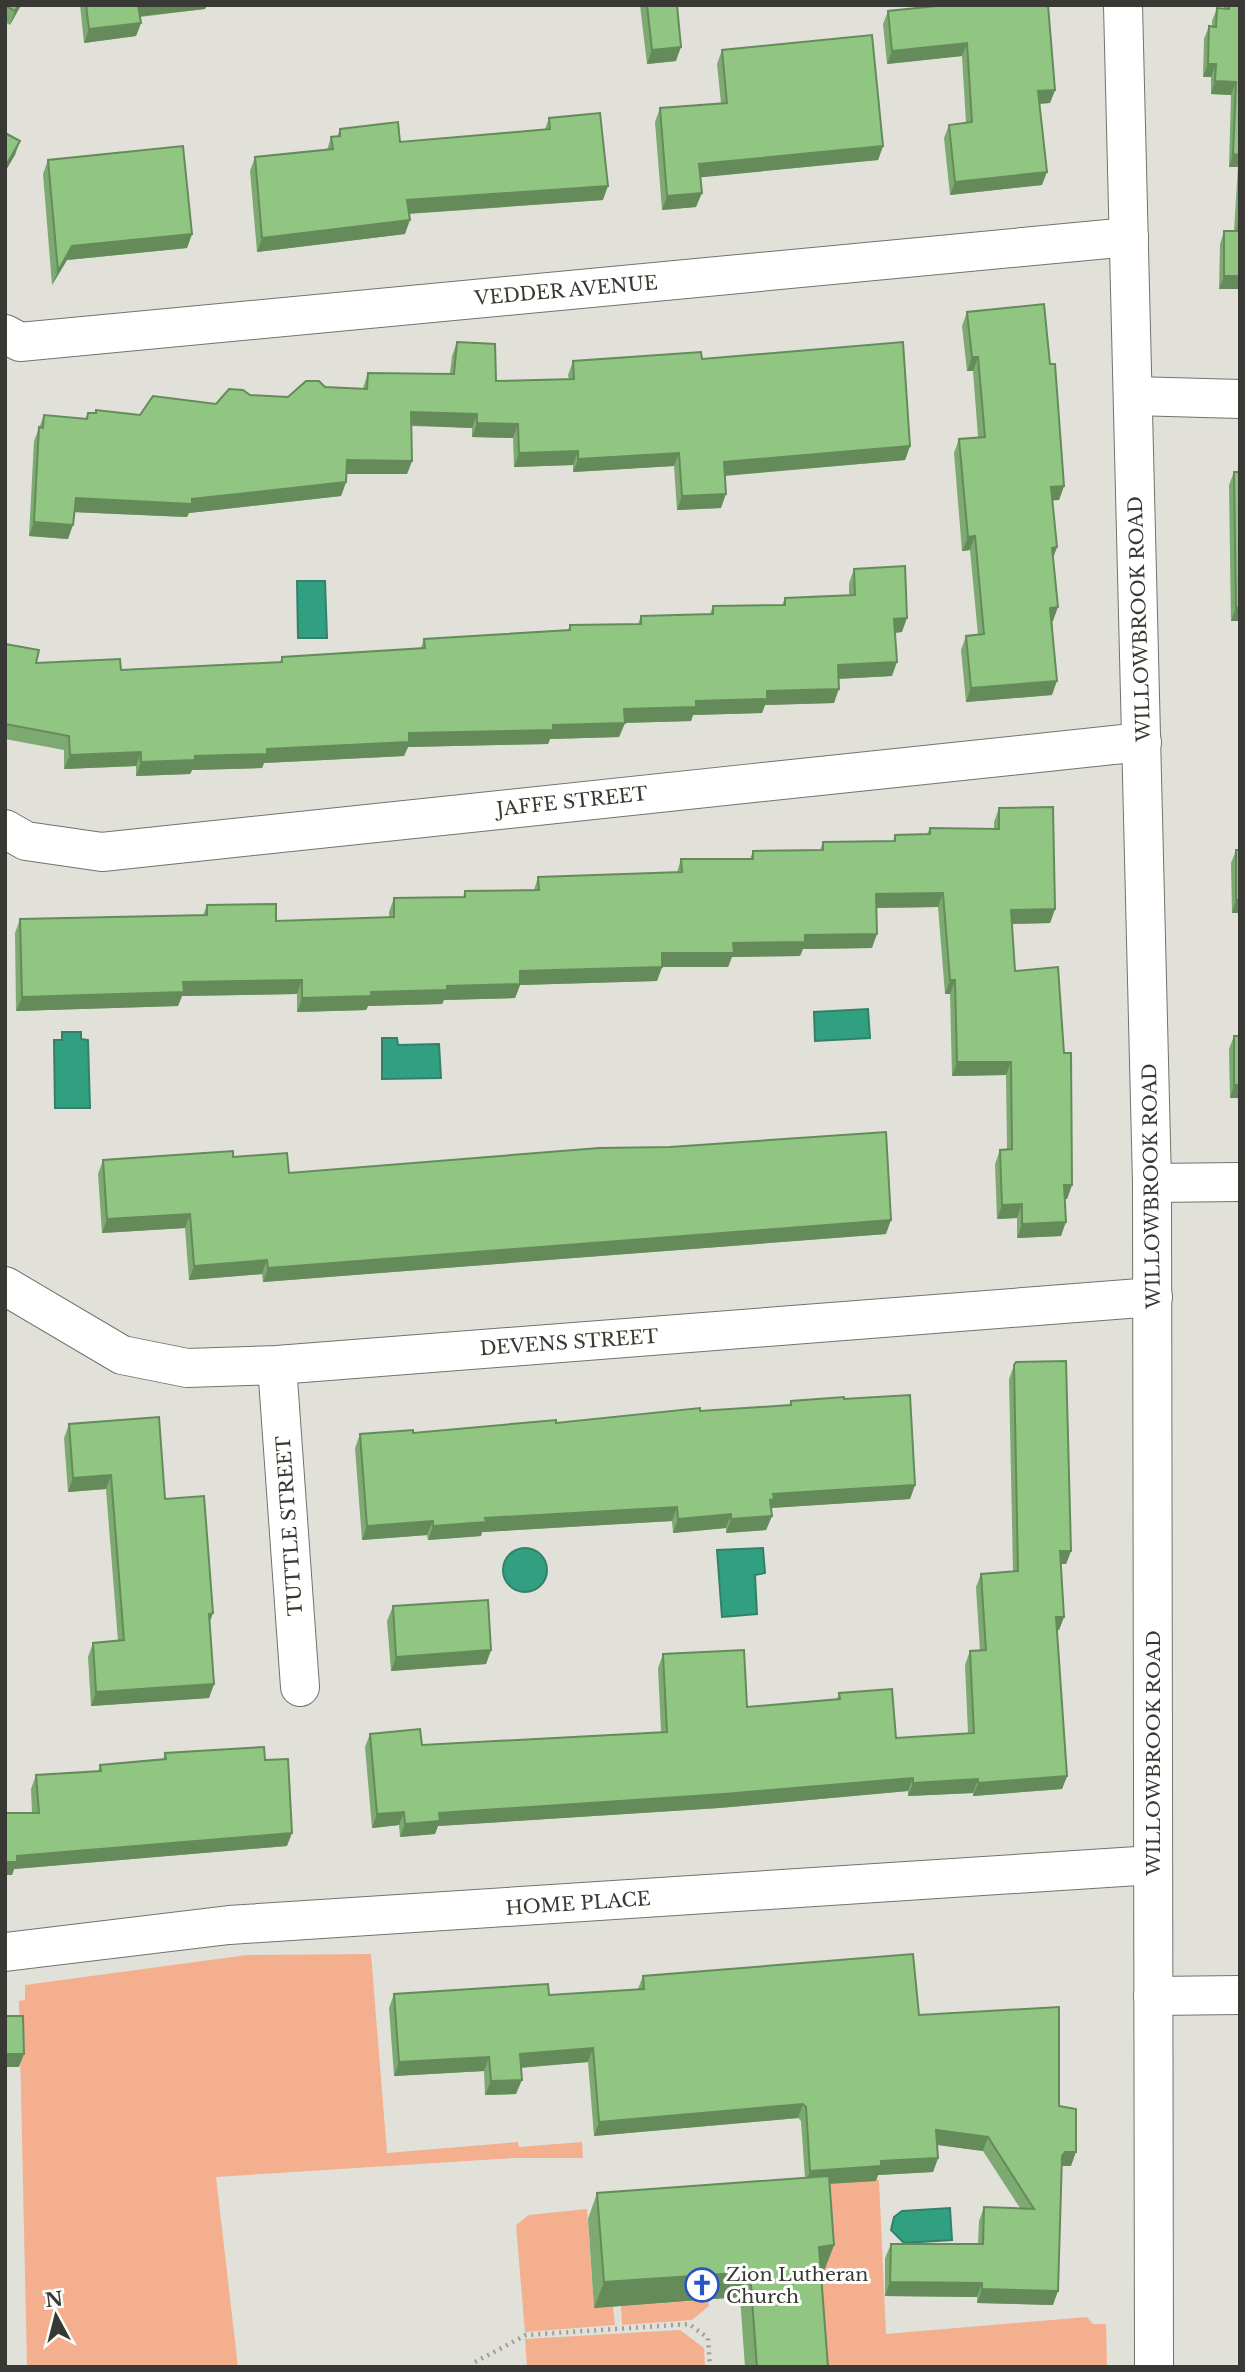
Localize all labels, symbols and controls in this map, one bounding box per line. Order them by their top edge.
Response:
street label: VEDDER AVENUE [472,271,659,310]
street label: WILLOWBROOK ROAD [1124,496,1155,743]
street label: JAFFE STREET [492,782,649,821]
street label: WILLOWBROOK ROAD [1138,1063,1165,1310]
street label: DEVENS STREET [479,1325,659,1360]
street label: TUTTLE STREET [272,1435,307,1617]
street label: WILLOWBROOK ROAD [1142,1630,1165,1877]
street label: HOME PLACE [505,1887,651,1920]
place label: Zion Lutheran Church [726,2263,868,2308]
church icon: Zion Lutheran Church [683,2266,721,2304]
north arrow [21,2281,91,2351]
text: N [44,2287,64,2312]

